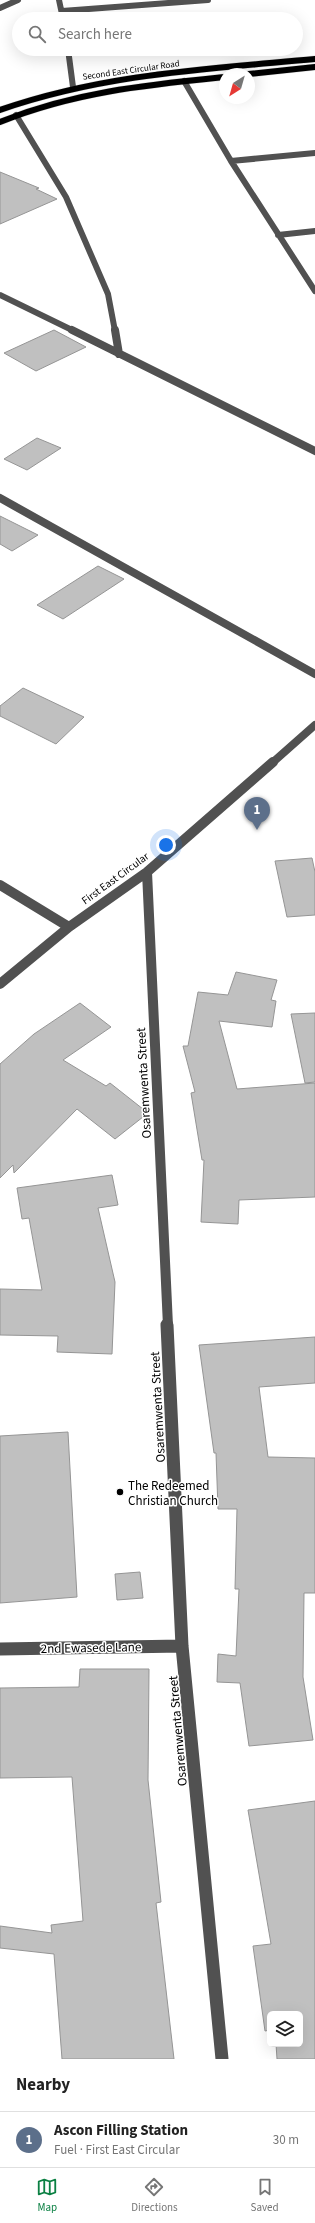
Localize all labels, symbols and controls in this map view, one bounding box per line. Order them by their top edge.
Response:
search box [12,12,303,56]
icon: search [26,23,48,45]
text: Search here [58,24,132,45]
street label: Second East Circular Road [82,57,180,84]
north arrow [219,68,255,104]
pin: 1 [244,797,270,830]
your location [156,835,176,855]
street label: First East Circular [79,849,152,908]
street label: Osaremwenta Street [132,1026,156,1139]
street label: Osaremwenta Street [146,1350,170,1463]
place label: The Redeemed Christian Church [128,1477,218,1510]
marker: The Redeemed Christian Church [115,1487,125,1497]
street label: 2nd Ewasede Lane [41,1638,141,1658]
street label: Osaremwenta Street [164,1674,192,1787]
map controls [267,2011,303,2047]
button: layers [267,2011,303,2047]
text: Nearby [16,2073,70,2097]
text: Ascon Filling Station [54,2120,188,2141]
text: 1 [26,2131,32,2149]
text: 30 m [273,2131,299,2149]
text: Fuel · First East Circular [54,2141,180,2159]
tab: Map [36,2176,58,2215]
tab: Directions [131,2176,178,2215]
tab: Saved [251,2176,279,2215]

